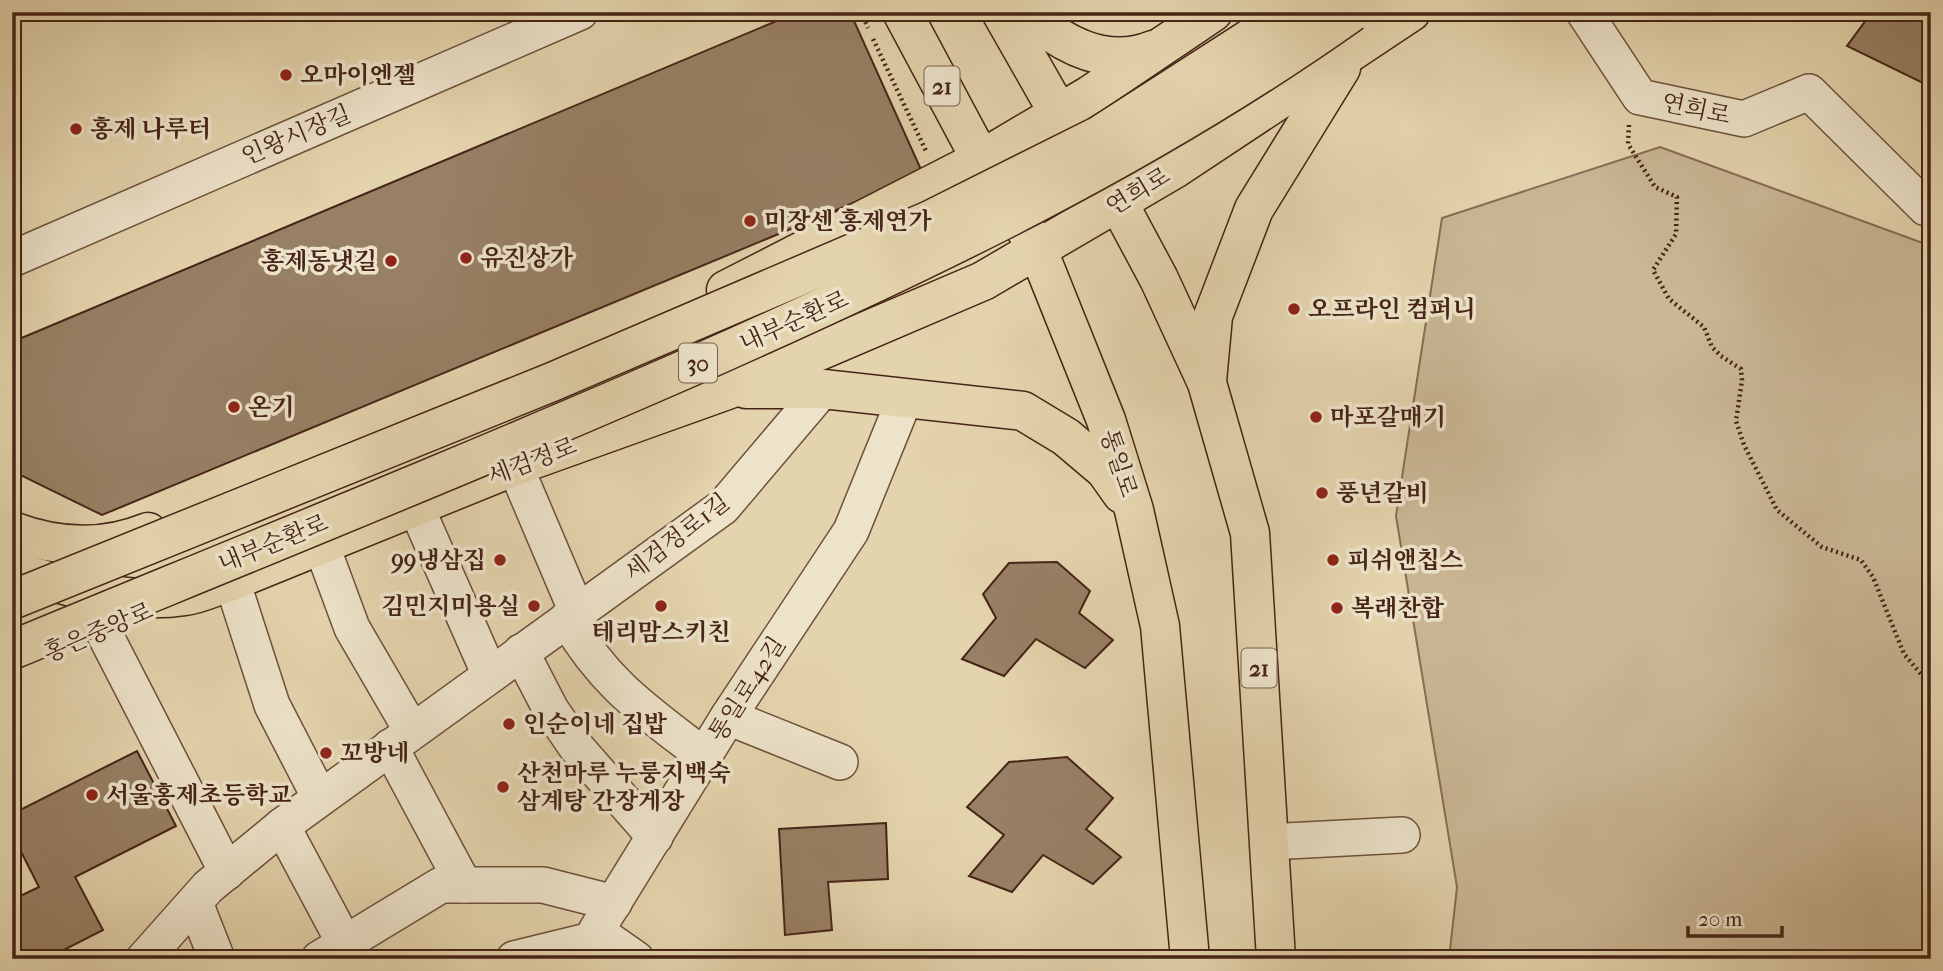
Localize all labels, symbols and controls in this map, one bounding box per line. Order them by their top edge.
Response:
place label: 오마이엔젤 [300,61,416,89]
road number: 21 [925,66,960,106]
marker: 오마이엔젤 [278,67,294,83]
street label: 연희로 [1659,88,1733,130]
street label: 인왕시장길 [237,99,355,171]
place label: 홍제 나루터 [90,115,211,143]
marker: 홍제 나루터 [68,121,84,137]
street label: 연희로 [1101,161,1175,221]
place label: 미장센 홍제연가 [764,207,932,235]
marker: 미장센 홍제연가 [742,213,758,229]
place label: 유진상가 [480,244,574,272]
place label: 홍제동냇길 [261,247,377,275]
marker: 유진상가 [458,250,474,266]
marker: 홍제동냇길 [383,253,399,269]
street label: 내부순환로 [735,285,853,357]
place label: 오프라인 컴퍼니 [1308,295,1475,323]
marker: 오프라인 컴퍼니 [1286,301,1302,317]
road number: 30 [679,344,717,382]
place label: 온기 [248,393,294,421]
marker: 온기 [226,399,242,415]
place label: 마포갈매기 [1330,403,1446,431]
marker: 마포갈매기 [1308,409,1324,425]
street label: 통일로 [1095,426,1143,500]
street label: 세검정로 [484,431,580,491]
place label: 풍년갈비 [1336,479,1429,507]
marker: 풍년갈비 [1314,485,1330,501]
street label: 세검정로1길 [619,488,735,586]
street label: 내부순환로 [214,508,332,578]
place label: 99냉삼집 [390,546,486,574]
place label: 피쉬앤칩스 [1347,546,1463,574]
marker: 99냉삼집 [492,552,508,568]
marker: 피쉬앤칩스 [1325,552,1341,568]
place label: 김민지미용실 [381,592,520,620]
place label: 복래찬합 [1351,594,1445,622]
street label: 홍은중앙로 [39,596,157,668]
marker: 김민지미용실 [526,598,542,614]
marker: 테리맘스키친 [653,598,669,614]
marker: 복래찬합 [1329,600,1345,616]
place label: 테리맘스키친 [591,618,731,646]
street label: 통일로42길 [703,631,791,747]
road number: 21 [1242,648,1276,688]
place label: 인순이네 집밥 [523,710,667,738]
marker: 인순이네 집밥 [501,716,517,732]
place label: 꼬방네 [340,739,410,767]
marker: 꼬방네 [318,745,334,761]
place label: 산천마루 누룽지백숙 삼계탕 간장게장 [517,759,731,815]
marker: 산천마루 누룽지백숙 삼계탕 간장게장 [495,779,511,795]
place label: 서울홍제초등학교 [106,781,291,809]
marker: 서울홍제초등학교 [84,787,100,803]
scale bar [1688,894,1782,938]
text: 20 m [1698,907,1743,931]

